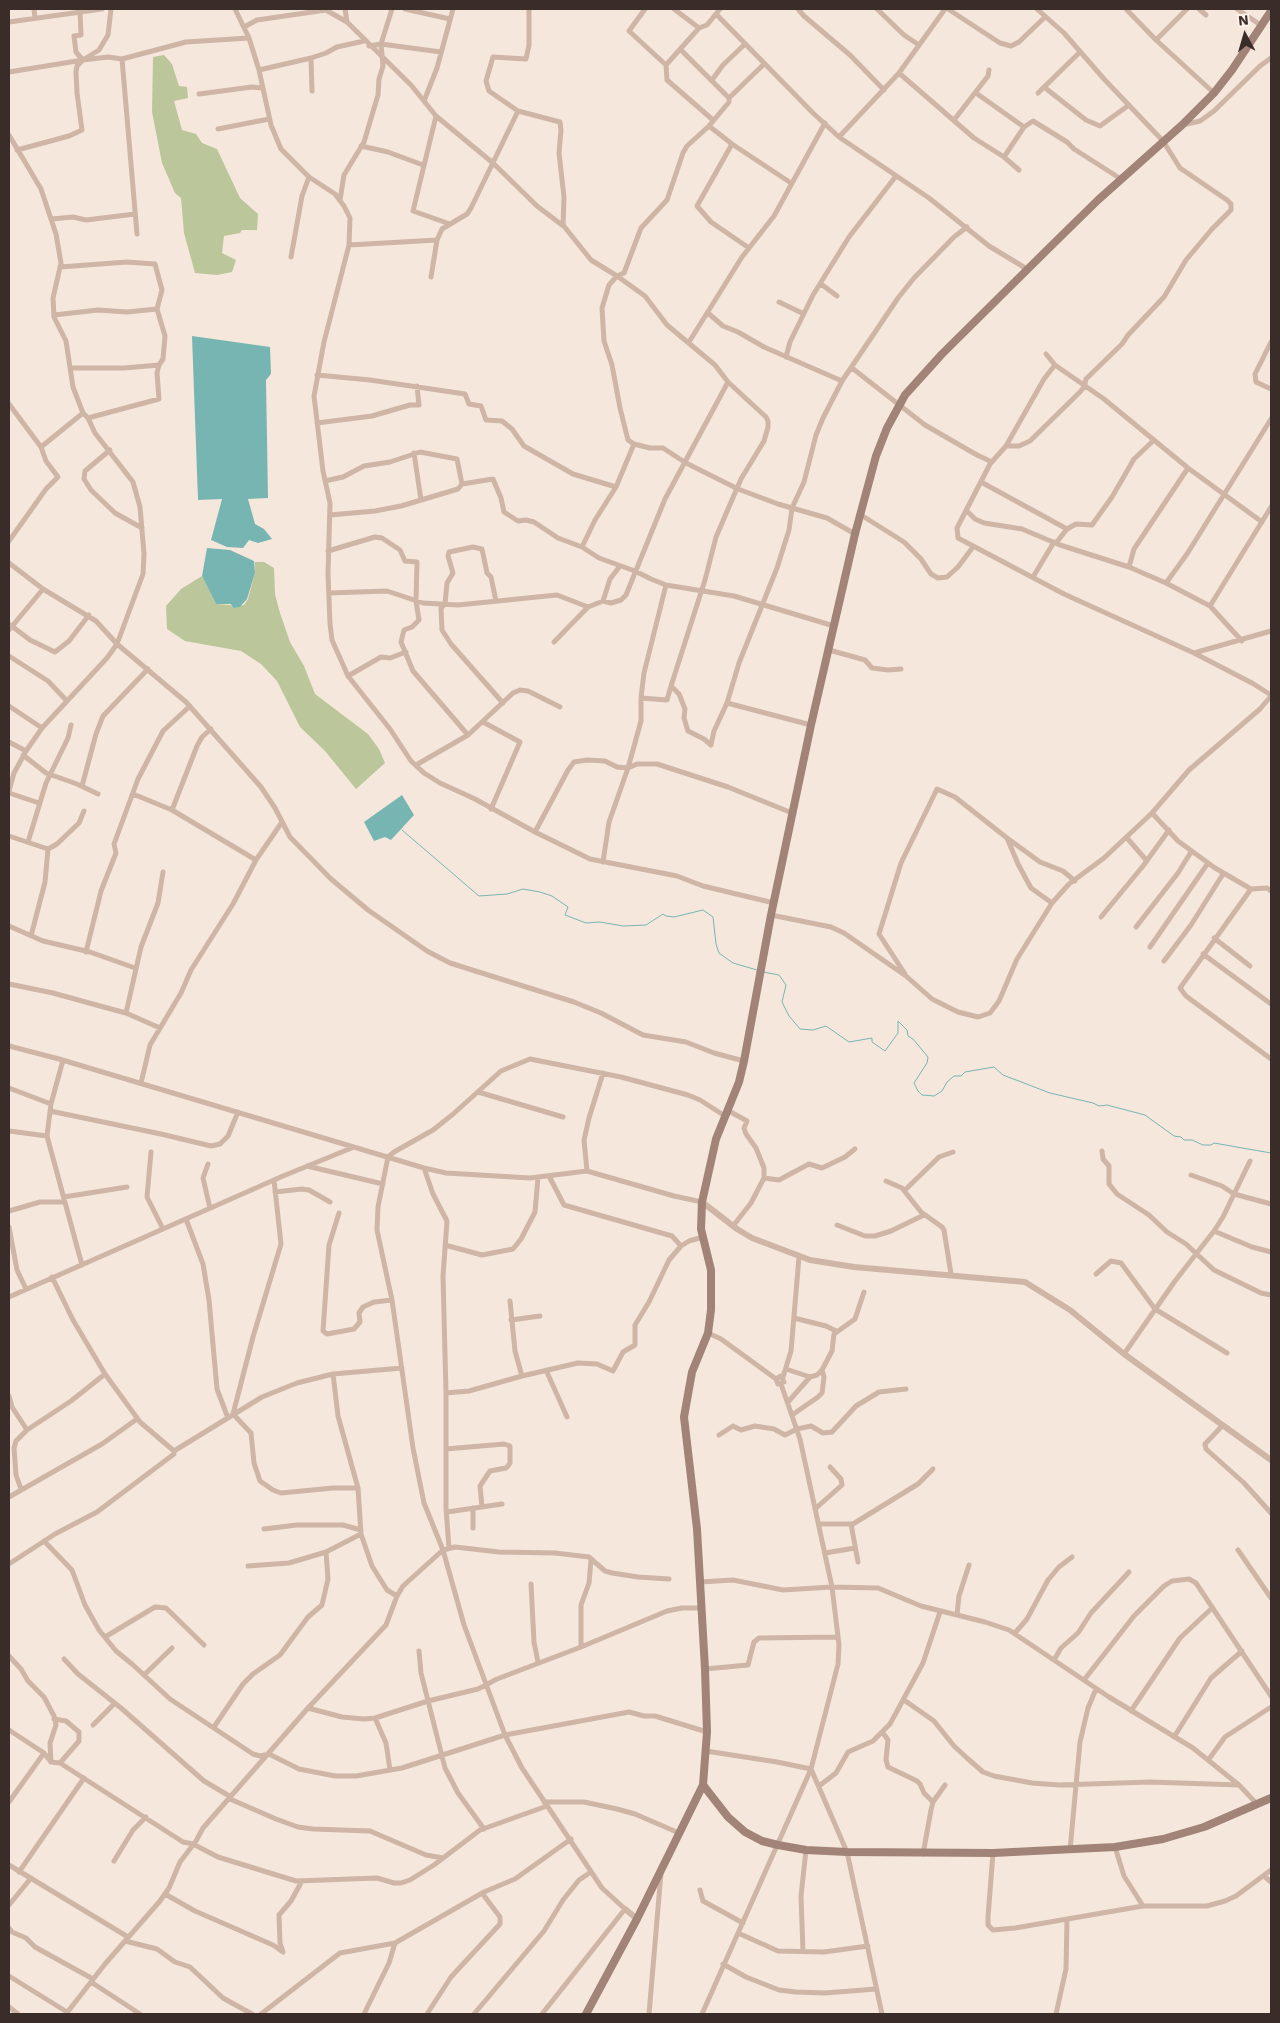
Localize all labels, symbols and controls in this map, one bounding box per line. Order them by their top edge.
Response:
north arrow [1220,10,1270,60]
text: N [1237,12,1249,29]

